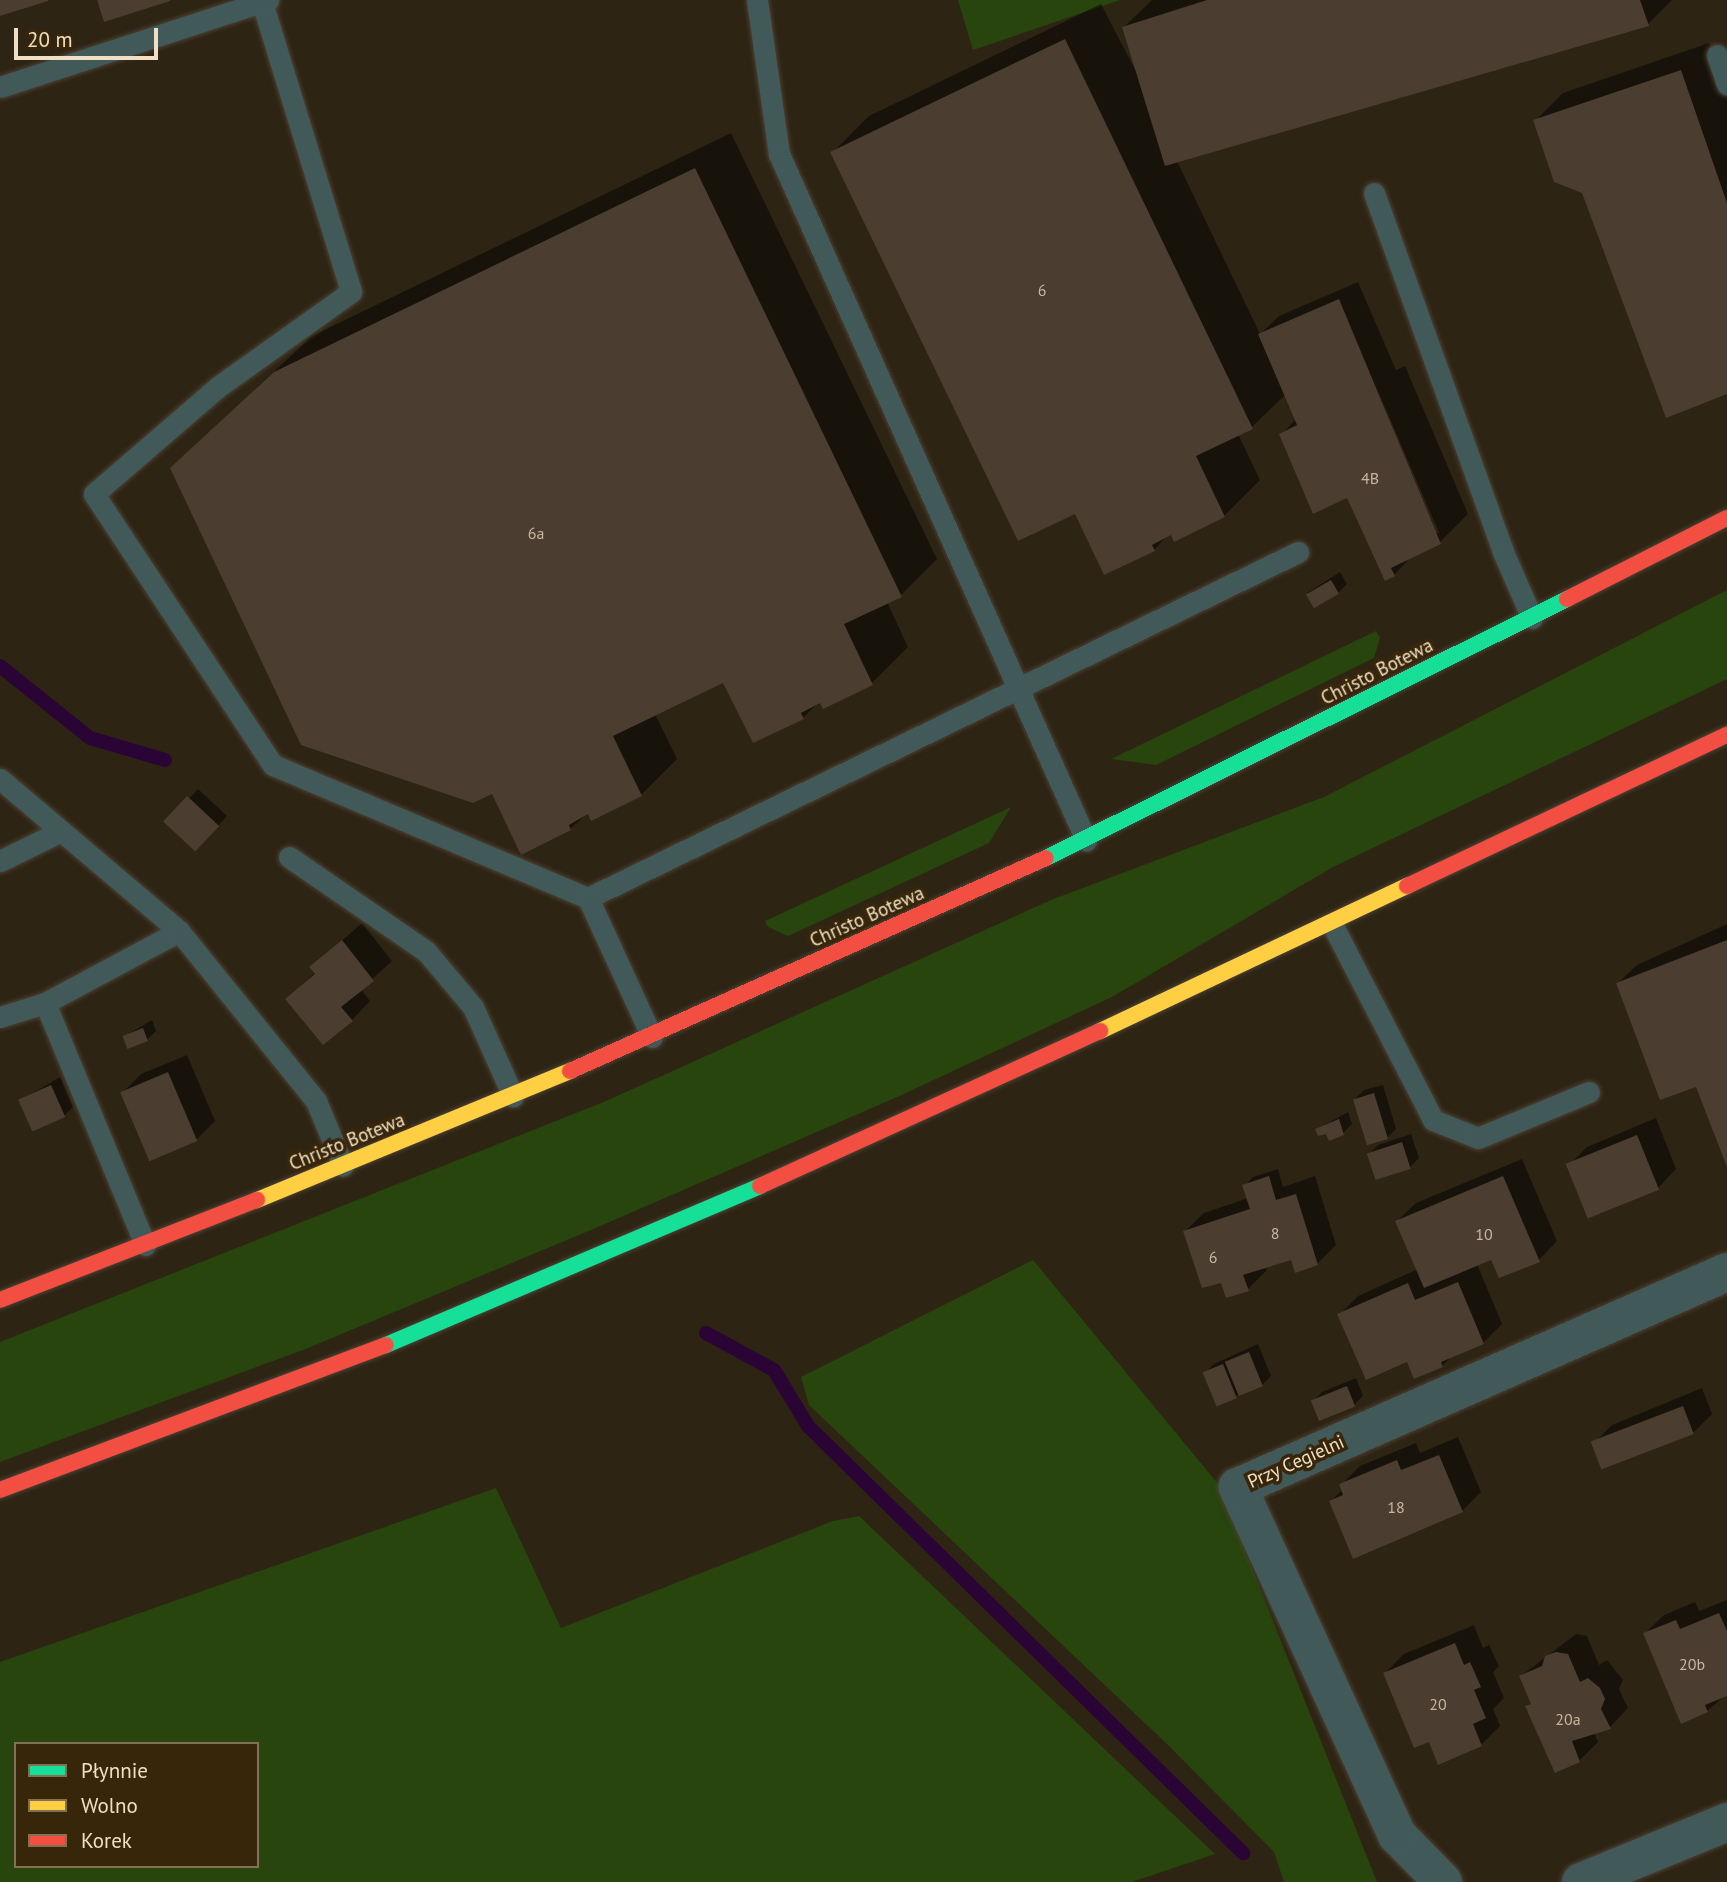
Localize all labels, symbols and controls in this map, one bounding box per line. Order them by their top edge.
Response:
scale bar [18,14,161,58]
text: 20 m [27,26,73,53]
house number: 6 [1038,280,1046,300]
house number: 4B [1361,468,1379,488]
house number: 6a [528,523,544,543]
street label: Christo Botewa [1317,634,1437,710]
street label: Christo Botewa [806,882,928,952]
street label: Christo Botewa [286,1108,408,1176]
house number: 8 [1271,1223,1279,1243]
house number: 10 [1475,1224,1493,1244]
house number: 6 [1209,1247,1217,1267]
street label: Przy Cegielni [1244,1430,1348,1494]
house number: 18 [1387,1497,1405,1517]
house number: 20b [1679,1654,1705,1674]
house number: 20 [1429,1694,1447,1714]
house number: 20a [1555,1709,1581,1729]
legend [14,1742,259,1868]
text: Płynnie [81,1757,148,1784]
text: Wolno [81,1792,138,1819]
text: Korek [81,1827,132,1854]

